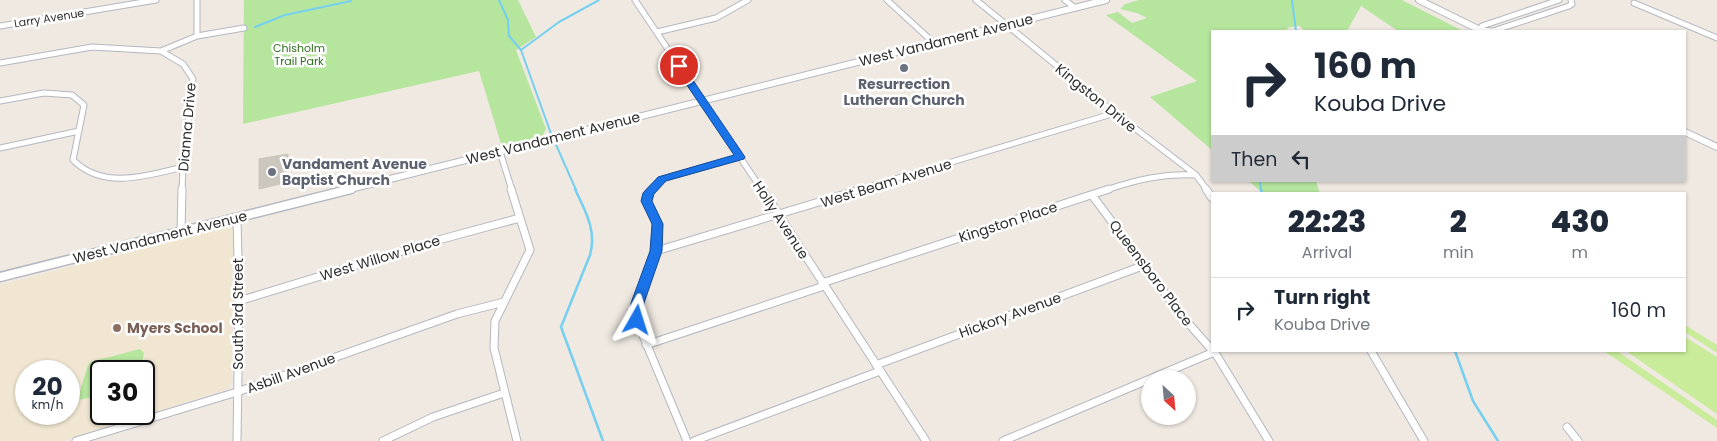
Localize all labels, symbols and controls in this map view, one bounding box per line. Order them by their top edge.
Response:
street label: Larry Avenue [13,5,85,31]
street label: West Vandament Avenue [857,9,1035,71]
park label: Chisholm Trail Park [273,40,325,69]
text: 160 m [1314,41,1417,90]
pin [658,45,700,87]
icon: right [1231,50,1296,115]
icon: arrive [665,52,693,80]
street label: Kingston Drive [1051,59,1141,137]
marker: Resurrection Lutheran Church [898,62,910,74]
place label: Resurrection Lutheran Church [843,74,965,110]
street label: Dianna Drive [173,81,201,172]
text: Kouba Drive [1314,88,1446,119]
street label: West Vandament Avenue [464,107,642,169]
icon: left [1287,145,1315,173]
text: Then [1231,146,1277,173]
street label: West Beam Avenue [818,153,954,212]
place label: Vandament Avenue Baptist Church [282,154,427,190]
marker: Vandament Avenue Baptist Church [266,166,278,178]
street label: Holly Avenue [748,177,814,263]
street label: Kingston Place [956,197,1060,247]
text: 22:23 [1288,200,1366,243]
text: 2 [1450,200,1467,243]
text: 430 [1550,200,1609,243]
street label: West Vandament Avenue [71,206,249,268]
street label: Queensboro Place [1104,216,1198,330]
street label: West Willow Place [317,230,443,286]
text: Arrival [1302,241,1352,264]
text: min [1443,241,1474,264]
text: m [1572,241,1588,264]
street label: South 3rd Street [228,258,248,370]
text: Turn right [1274,284,1370,311]
street label: Hickory Avenue [956,287,1064,343]
position arrow [610,293,662,345]
icon: right [1231,296,1259,324]
text: 160 m [1611,297,1666,324]
text: Kouba Drive [1274,313,1370,336]
place label: Myers School [127,318,223,338]
marker: Myers School [111,322,123,334]
street label: Asbill Avenue [244,348,338,398]
speed limit sign: 30 [90,360,155,425]
text: 20 [32,369,63,404]
north arrow [1141,370,1196,425]
map controls [1141,370,1196,425]
text: km/h [32,396,63,413]

